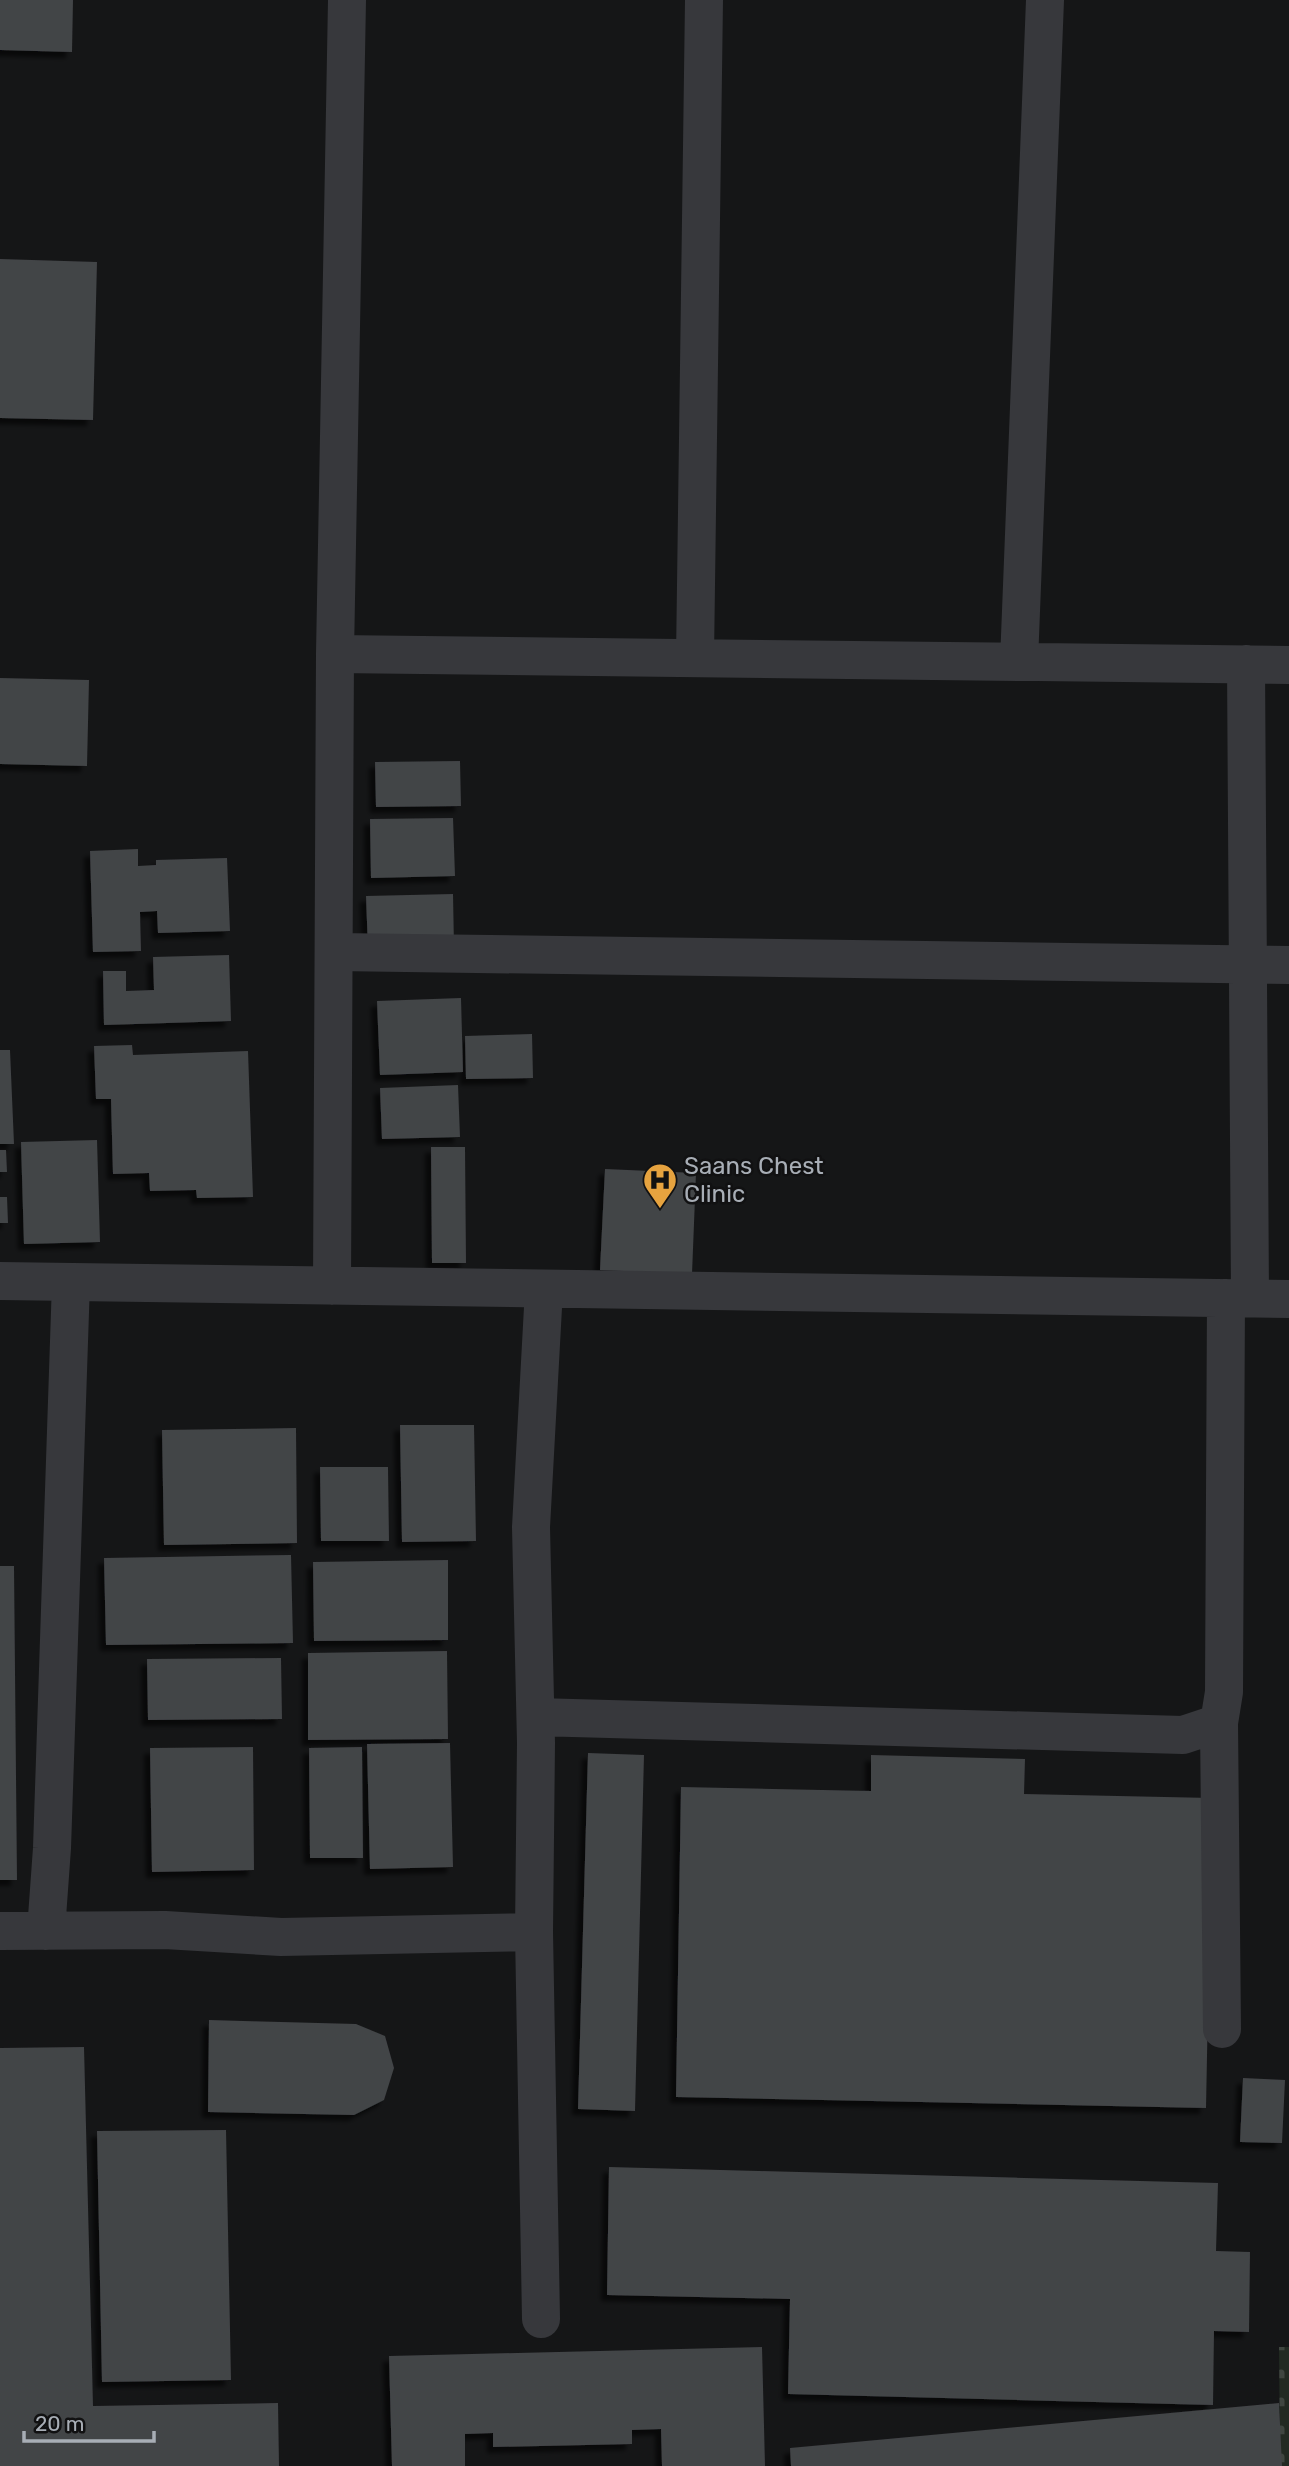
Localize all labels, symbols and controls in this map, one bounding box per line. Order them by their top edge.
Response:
place label: Saans Chest Clinic [684,1152,824,1208]
hospital icon: Saans Chest Clinic [641,1161,679,1210]
scale bar [24,2400,154,2444]
text: 20 m [35,2411,84,2436]

